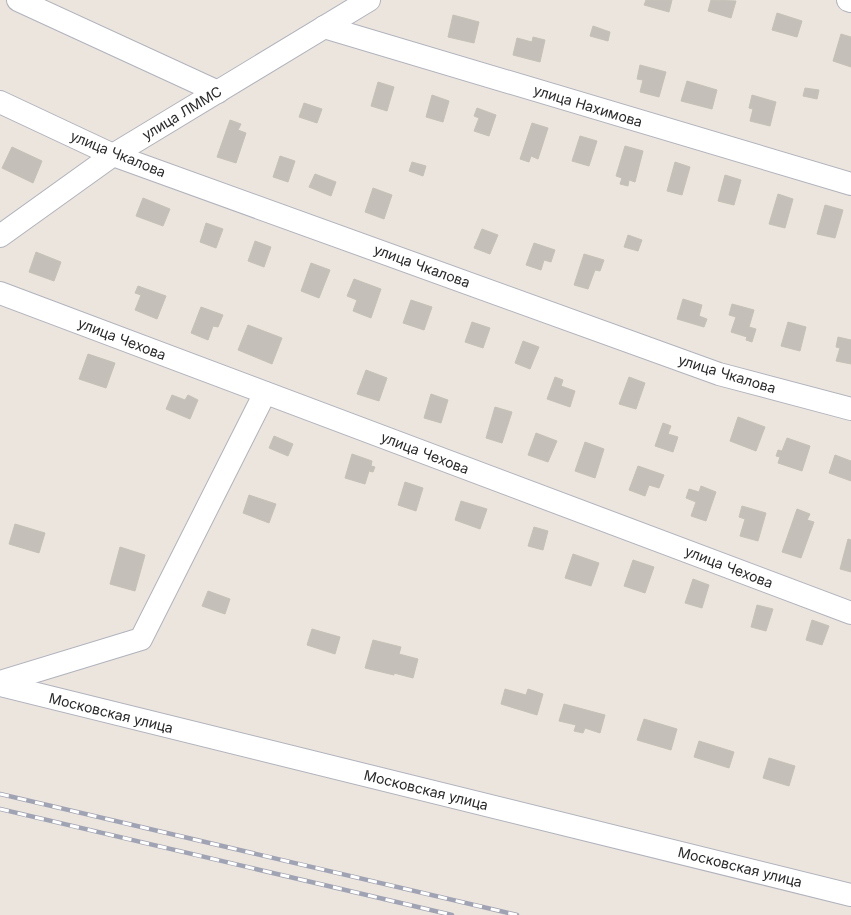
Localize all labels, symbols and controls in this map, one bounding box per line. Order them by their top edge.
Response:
street label: улица Нахимова [532,81,645,130]
street label: улица ЛММС [139,82,225,143]
street label: улица Чкалова [68,127,168,180]
street label: улица Чкалова [372,240,473,291]
street label: улица Чехова [76,314,169,363]
street label: улица Чкалова [676,351,778,396]
street label: улица Чехова [379,428,472,477]
street label: улица Чехова [683,542,776,591]
street label: Московская улица [47,689,175,736]
street label: Московская улица [362,766,490,813]
street label: Московская улица [676,843,804,890]

